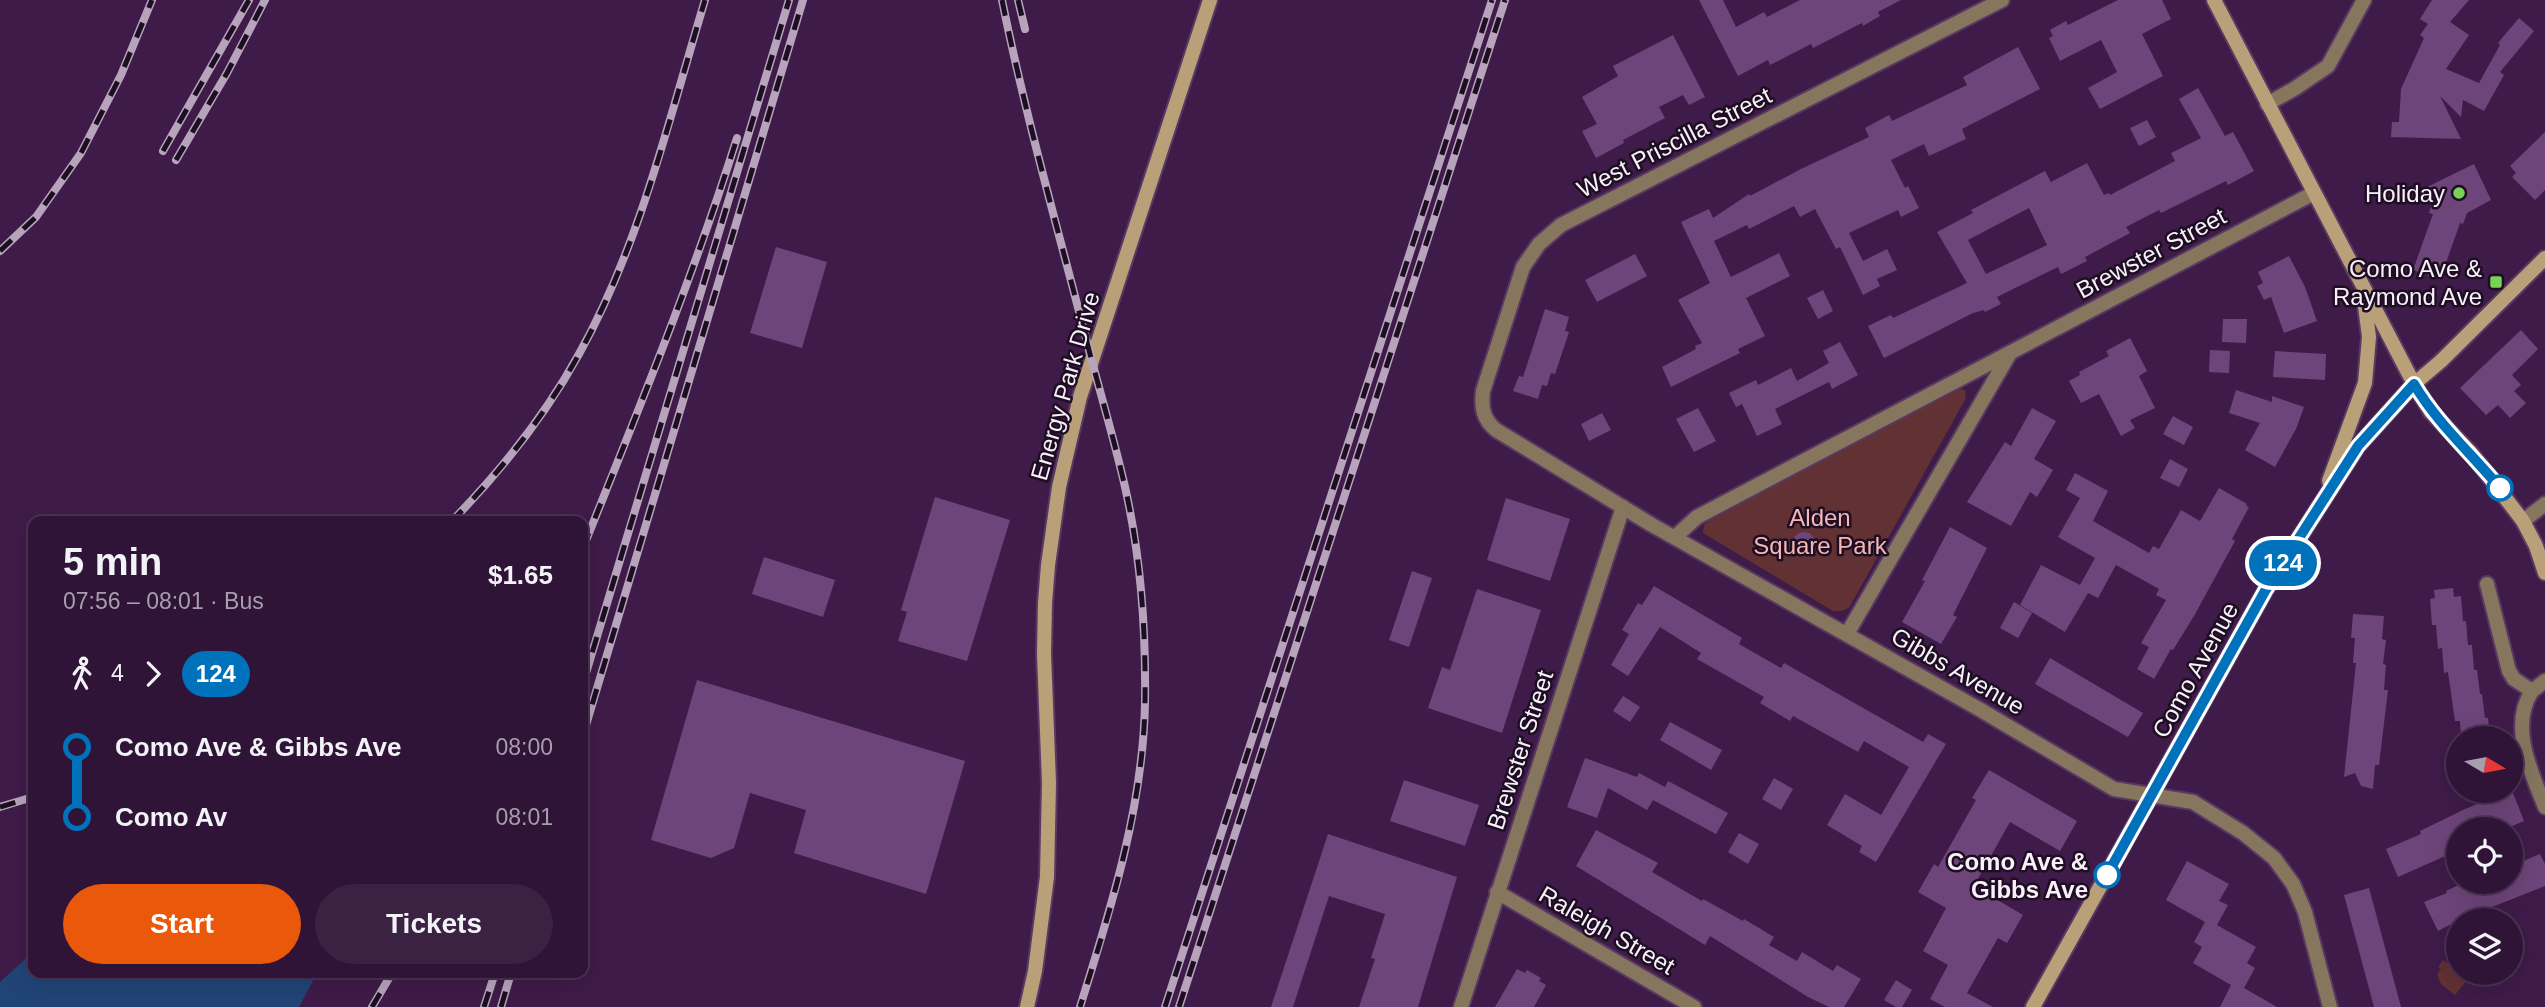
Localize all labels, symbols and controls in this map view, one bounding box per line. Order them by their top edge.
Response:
street label: West Priscilla Street [1572,81,1776,203]
place label: Holiday [2365,180,2445,207]
marker: Holiday [2451,185,2467,201]
street label: Brewster Street [2072,202,2231,304]
place label: Como Ave & Raymond Ave [2333,255,2482,310]
marker: Como Ave & Raymond Ave [2488,274,2504,290]
street label: Energy Park Drive [1025,289,1105,483]
unlabelled marker [2487,475,2513,501]
park label: Alden Square Park [1753,504,1888,559]
line badge: 124 [2243,540,2323,586]
text: 5 min [63,541,162,583]
text: 124 [2263,549,2303,576]
text: $1.65 [488,560,553,590]
text: 07:56 – 08:01 · Bus [63,588,264,614]
street label: Como Avenue [2147,598,2243,742]
street label: Gibbs Avenue [1887,622,2029,720]
icon: walk [63,655,101,693]
icon: forward [134,655,172,693]
text: 4 [111,660,124,686]
text: 124 [196,660,236,687]
street label: Brewster Street [1482,667,1558,833]
north arrow [2446,726,2524,803]
map controls [2446,726,2523,985]
text: Como Ave & Gibbs Ave [115,732,402,762]
text: 08:00 [495,734,553,760]
text: Como Av [115,802,227,832]
text: 08:01 [495,804,553,830]
button: locate [2446,817,2523,894]
place label: Como Ave & Gibbs Ave [1947,848,2088,903]
marker: Como Ave & Gibbs Ave [2094,862,2120,888]
street label: Raleigh Street [1534,880,1680,980]
button: Start [63,884,301,964]
button: Tickets [315,884,553,964]
button: layers [2446,908,2523,985]

